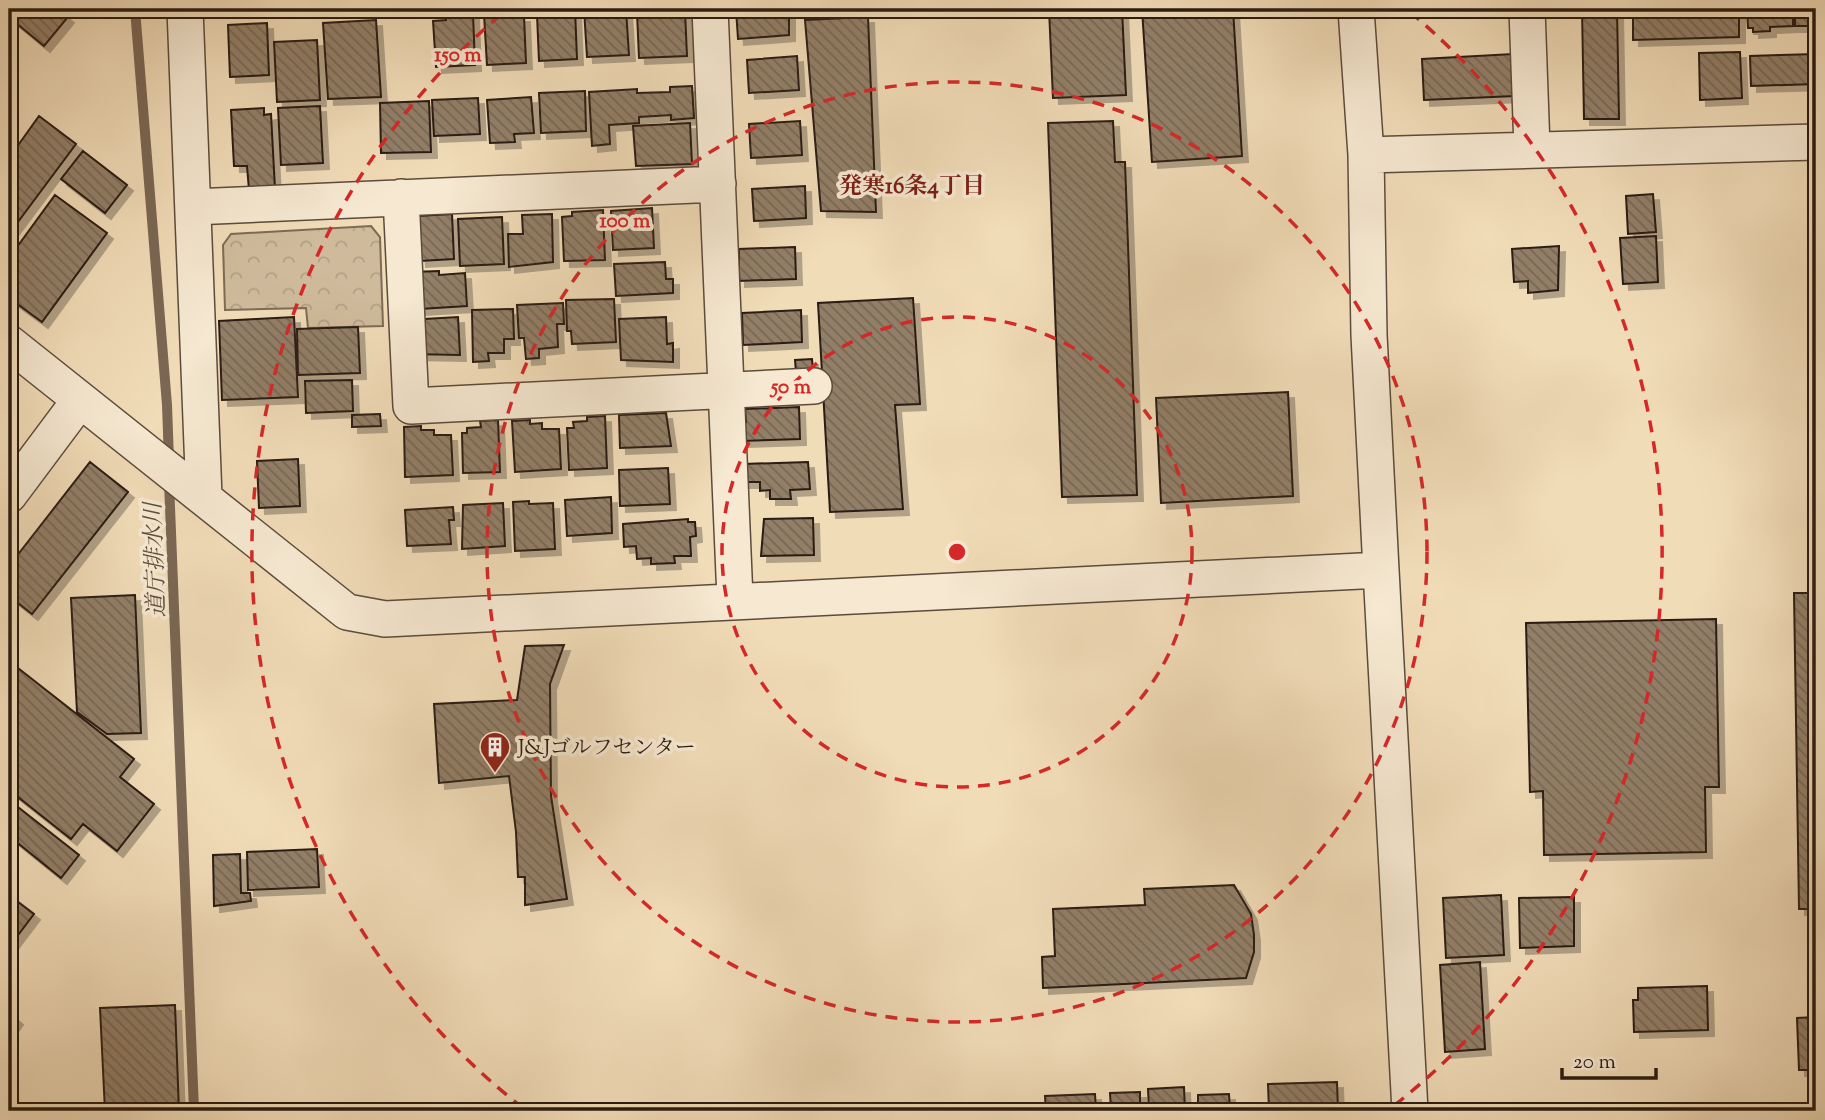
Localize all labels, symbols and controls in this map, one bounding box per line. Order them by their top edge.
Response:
text: 150 m [434,41,482,71]
district label: 発寒16条4丁目 [839,171,985,204]
text: 100 m [600,207,651,237]
text: 50 m [769,373,812,403]
water label: 道庁排水川 [138,499,175,618]
centre of rings [945,540,969,564]
building icon: J&Jゴルフセンター [478,730,512,774]
place label: J&Jゴルフセンター [517,734,696,764]
scale bar [1562,1036,1657,1080]
text: 20 m [1573,1048,1616,1078]

